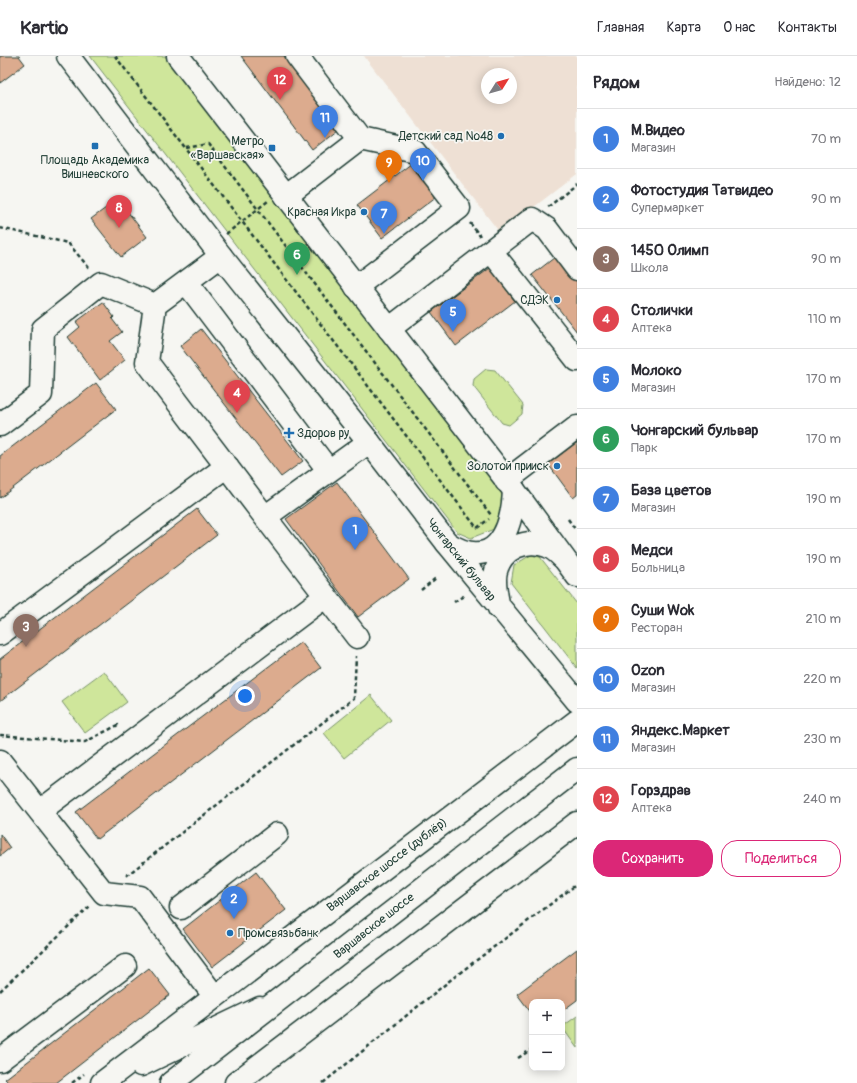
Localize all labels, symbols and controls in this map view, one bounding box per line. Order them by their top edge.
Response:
text: Kartio [20,16,68,40]
text: Главная [597,19,644,36]
text: Карта [666,19,701,36]
text: О нас [723,19,756,36]
text: Контакты [778,19,837,36]
pin: 12 [267,67,293,100]
north arrow [481,68,517,104]
text: Рядом [593,72,640,93]
text: Найдено: 12 [774,74,841,90]
pin: 11 [312,105,338,138]
text: М.Видео [631,121,685,140]
place label: Детский сад №48 [398,129,493,144]
marker: Детский сад №48 [496,131,506,141]
text: 1 [603,131,609,147]
text: 70 m [811,131,841,147]
place label: Метро «Варшавская» [190,134,265,163]
text: Магазин [631,140,675,156]
marker: Площадь Академика Вишневского [90,141,100,151]
marker: Метро «Варшавская» [267,143,277,153]
pin: 10 [410,148,436,181]
pin: 9 [376,150,402,183]
place label: Площадь Академика Вишневского [41,153,150,182]
text: Фотостудия Татвидео [631,181,773,200]
text: 2 [602,191,610,207]
text: 90 m [811,191,841,207]
pin: 8 [106,195,132,228]
text: Супермаркет [631,200,704,216]
pin: 7 [371,201,397,234]
place label: Красная Икра [287,205,356,220]
marker: Красная Икра [359,207,369,217]
text: 1450 Олимп [631,241,709,260]
pin: 6 [284,242,310,275]
text: 3 [602,251,610,267]
text: 90 m [811,251,841,267]
text: Школа [631,260,668,276]
place label: СДЭК [520,293,549,308]
marker: СДЭК [552,295,562,305]
pin: 5 [440,299,466,332]
text: Столички [631,301,692,320]
text: 4 [602,311,610,327]
text: 110 m [808,311,841,327]
text: Аптека [631,320,672,336]
text: Молоко [631,361,682,380]
text: 5 [602,371,610,387]
text: 170 m [806,371,841,387]
pin: 4 [224,380,250,413]
text: Магазин [631,380,675,396]
text: Чонгарский бульвар [631,421,758,440]
place label: Здоров ру [297,426,349,441]
marker: Здоров ру [284,428,294,438]
text: 6 [602,431,610,447]
text: 170 m [806,431,841,447]
text: Парк [631,440,658,456]
place label: Золотой прииск [467,459,549,474]
marker: Золотой прииск [552,461,562,471]
text: База цветов [631,481,712,500]
text: 7 [603,491,609,507]
text: 190 m [806,491,841,507]
text: Магазин [631,500,675,516]
street label: Чонгарский бульвар [423,516,499,605]
pin: 1 [342,517,368,550]
text: Медси [631,541,673,560]
text: 8 [603,551,609,567]
text: 190 m [806,551,841,567]
text: Больница [631,560,685,576]
text: Суши Wok [631,601,694,620]
text: 9 [603,611,609,627]
text: 210 m [805,611,841,627]
pin: 3 [13,614,39,647]
text: Ресторан [631,620,682,636]
text: Ozon [631,661,665,680]
text: 10 [599,671,613,687]
text: 220 m [803,671,841,687]
text: Магазин [631,680,675,696]
your location [235,686,255,706]
text: Яндекс.Маркет [631,721,730,740]
text: 11 [601,731,611,747]
text: 230 m [804,731,841,747]
text: Магазин [631,740,675,756]
text: Горздрав [631,781,691,800]
text: 12 [600,791,612,807]
text: 240 m [803,791,841,807]
text: Аптека [631,800,672,816]
street label: Варшавское шоссе (дублёр) [324,815,450,915]
button: Сохранить [593,840,713,877]
button: Поделиться [721,840,841,877]
pin: 2 [221,886,247,919]
street label: Варшавское шоссе [331,890,417,962]
place label: Промсвязьбанк [238,926,319,941]
marker: Промсвязьбанк [225,928,235,938]
map controls [529,999,565,1071]
button: + [529,999,565,1035]
button: − [529,1035,565,1071]

